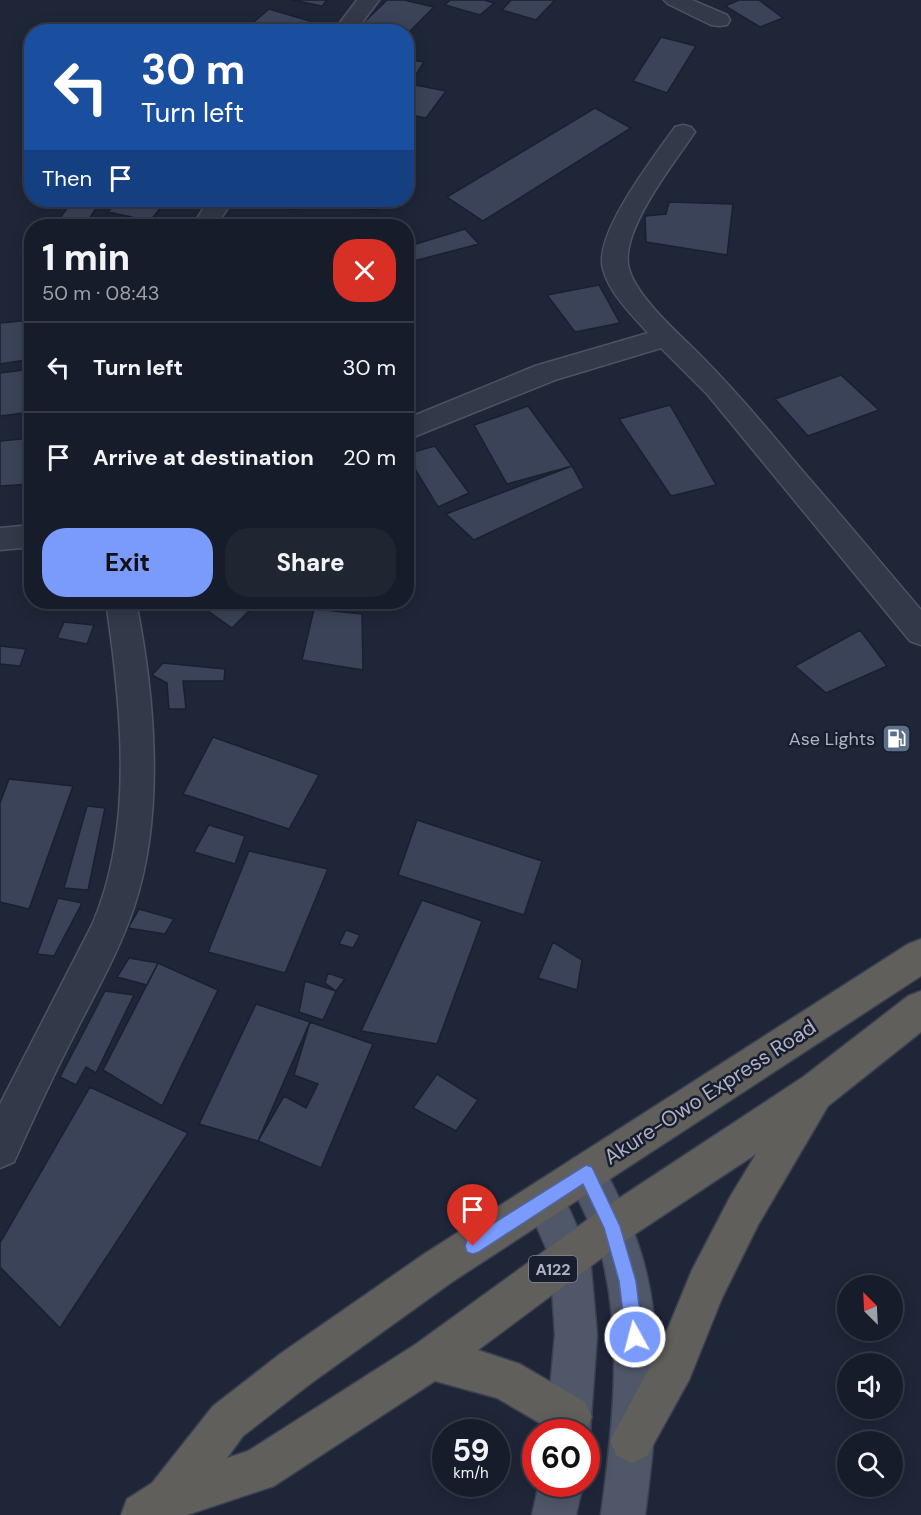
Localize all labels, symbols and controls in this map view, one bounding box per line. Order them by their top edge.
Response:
text: 30 m [141,42,245,97]
icon: left [42,48,120,126]
text: Turn left [141,95,244,130]
icon: arrive [104,162,137,195]
text: Then [42,164,92,193]
text: 1 min [42,234,130,281]
button: close [333,239,396,302]
text: 50 m · 08:43 [42,280,159,306]
icon: left [42,351,75,384]
text: Turn left [93,353,183,382]
text: 30 m [342,353,396,382]
icon: arrive [42,441,75,474]
text: Arrive at destination [93,443,314,472]
text: 20 m [343,443,396,472]
button: Exit [42,528,213,597]
button: Share [225,528,396,597]
fuel station icon: Ase Lights [880,723,912,755]
place label: Ase Lights [789,727,875,751]
street label: Akure-Owo Express Road [599,1013,821,1171]
pin [447,1184,498,1246]
icon: arrive [456,1193,489,1226]
road number: A122 [529,1256,577,1282]
north arrow [837,1275,903,1341]
map controls [837,1275,903,1497]
position arrow [603,1305,667,1369]
button: sound [837,1353,903,1419]
speed limit sign: 60 [522,1419,600,1497]
text: 59 [453,1431,490,1470]
button: search [837,1431,903,1497]
text: km/h [453,1463,489,1483]

